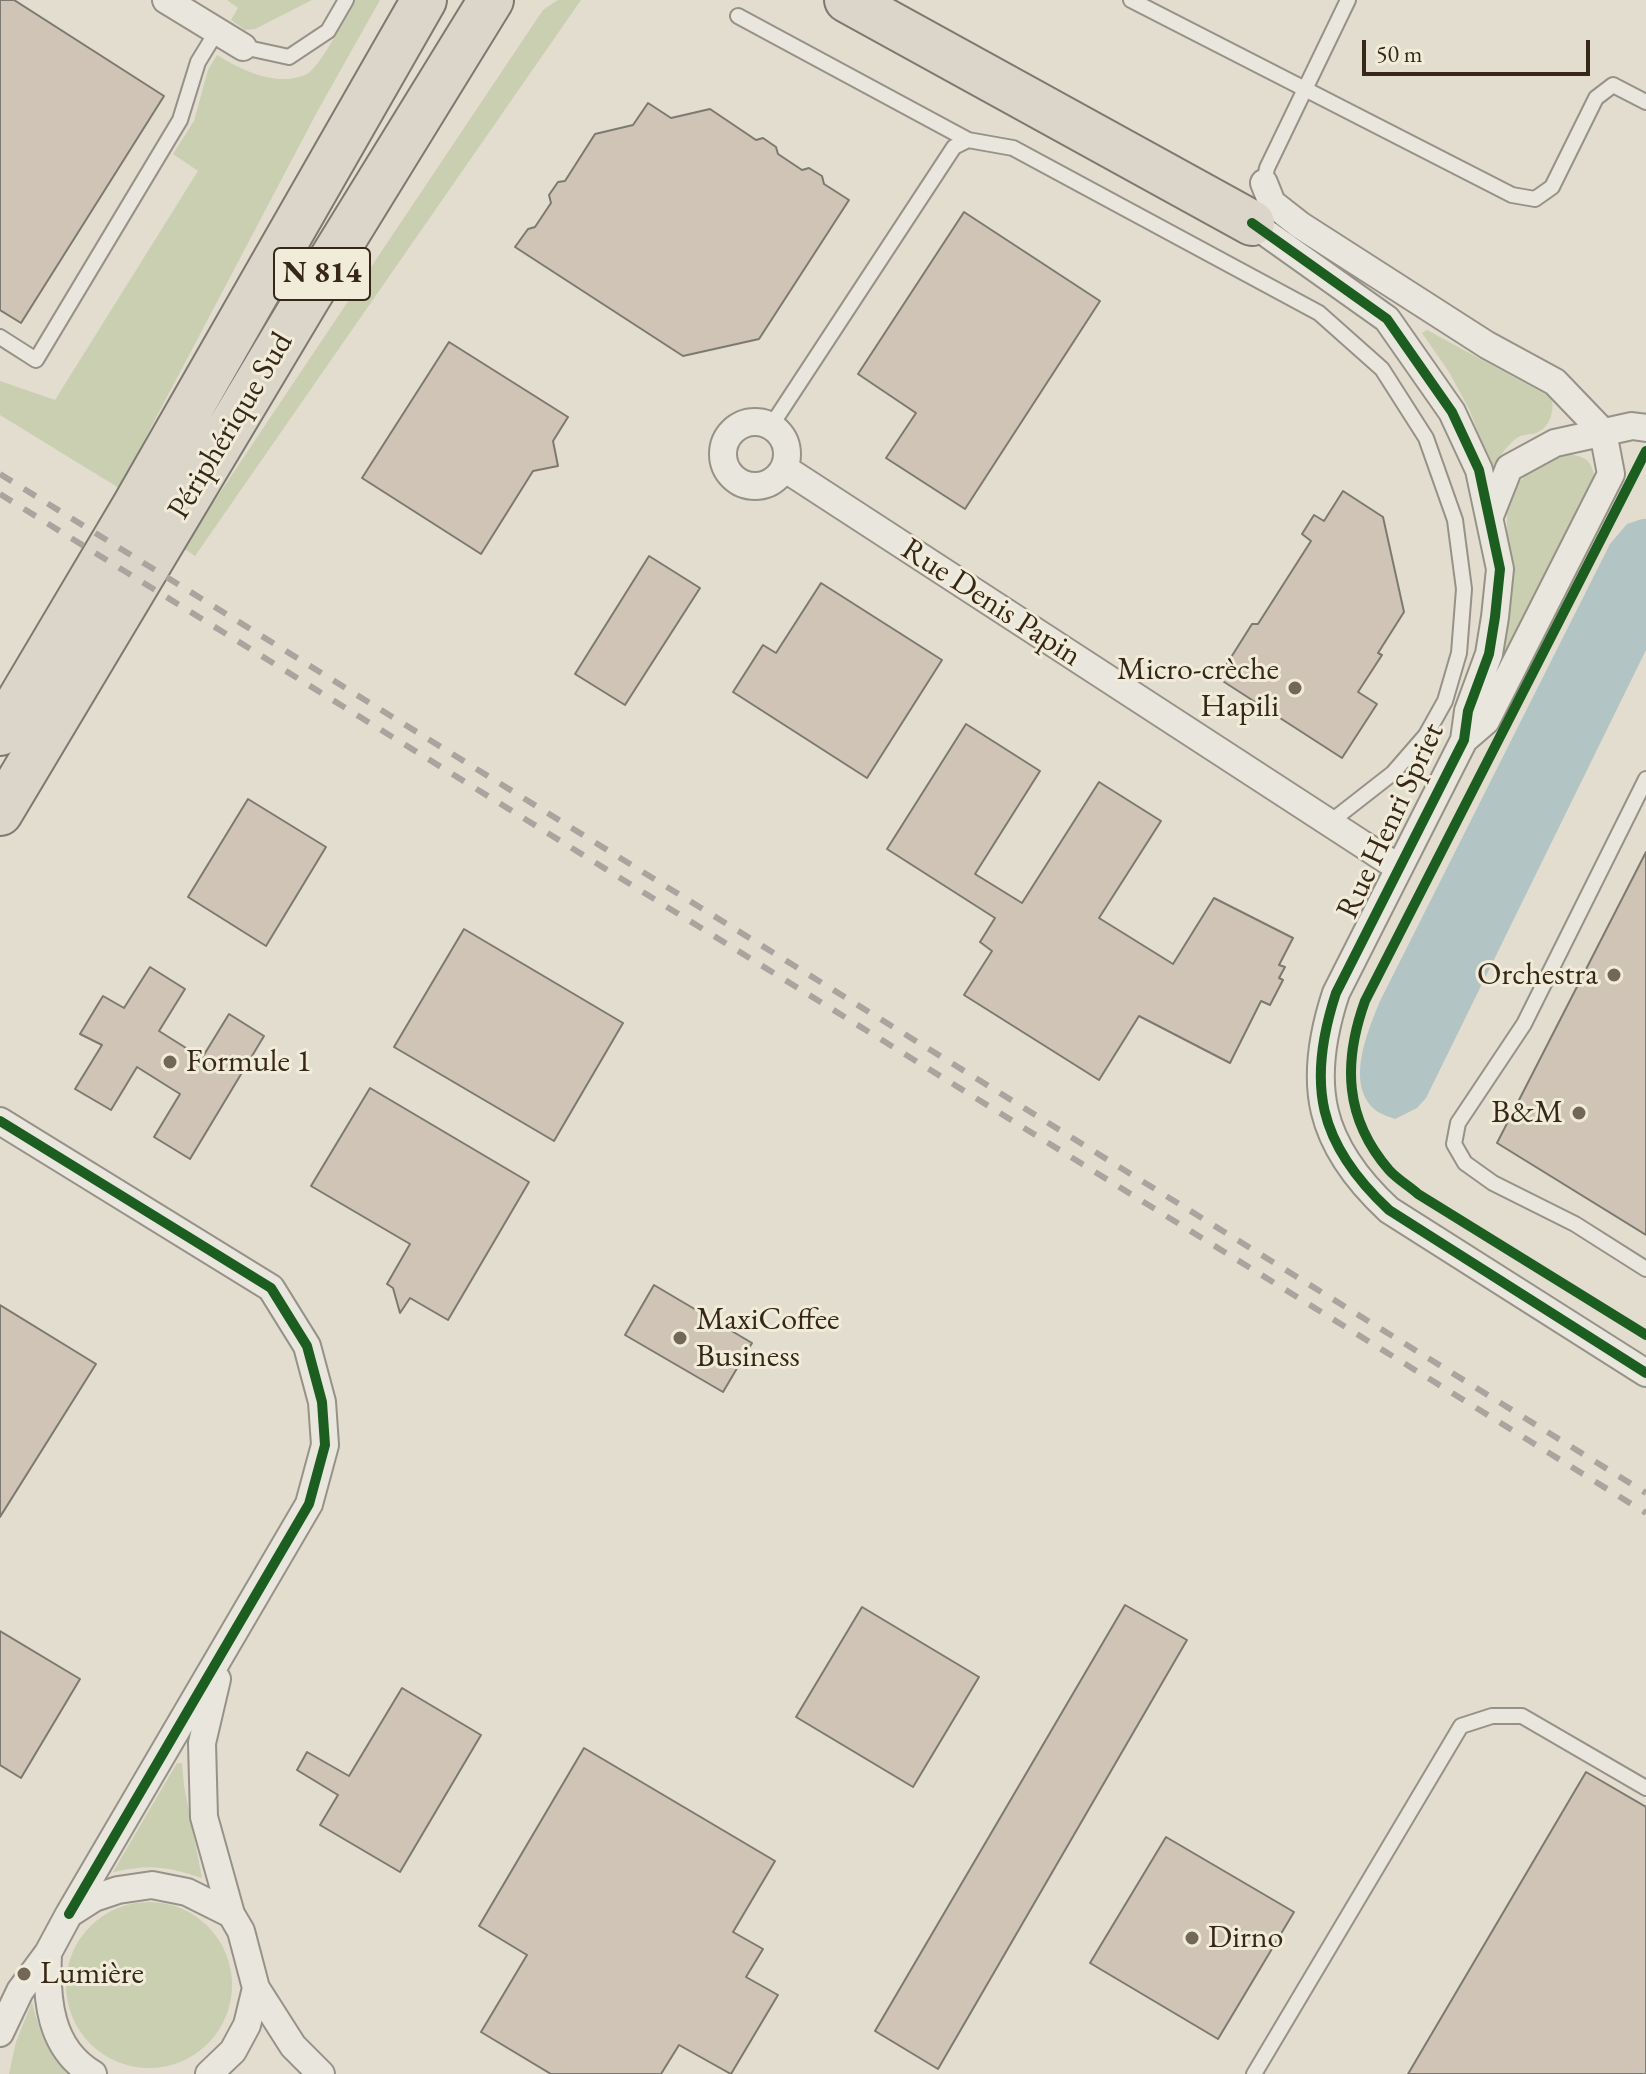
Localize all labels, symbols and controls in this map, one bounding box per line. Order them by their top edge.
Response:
scale bar [1366,24,1594,74]
text: 50 m [1376,38,1423,69]
road number: N 814 [274,248,370,300]
street label: Périphérique Sud [160,326,302,526]
street label: Rue Denis Papin [894,531,1088,675]
place label: Micro-crèche Hapili [1117,651,1279,726]
marker: Micro-crèche Hapili [1286,679,1304,697]
street label: Rue Henri Spriet [1329,717,1453,925]
place label: Orchestra [1477,956,1598,994]
marker: Orchestra [1605,966,1623,984]
place label: Formule 1 [186,1043,312,1081]
marker: Formule 1 [161,1053,179,1071]
place label: B&M [1491,1094,1563,1132]
marker: B&M [1570,1104,1588,1122]
place label: MaxiCoffee Business [696,1301,839,1376]
marker: MaxiCoffee Business [671,1329,689,1347]
place label: Dirno [1208,1919,1283,1957]
marker: Dirno [1183,1929,1201,1947]
place label: Lumière [40,1955,144,1993]
marker: Lumière [15,1965,33,1983]

